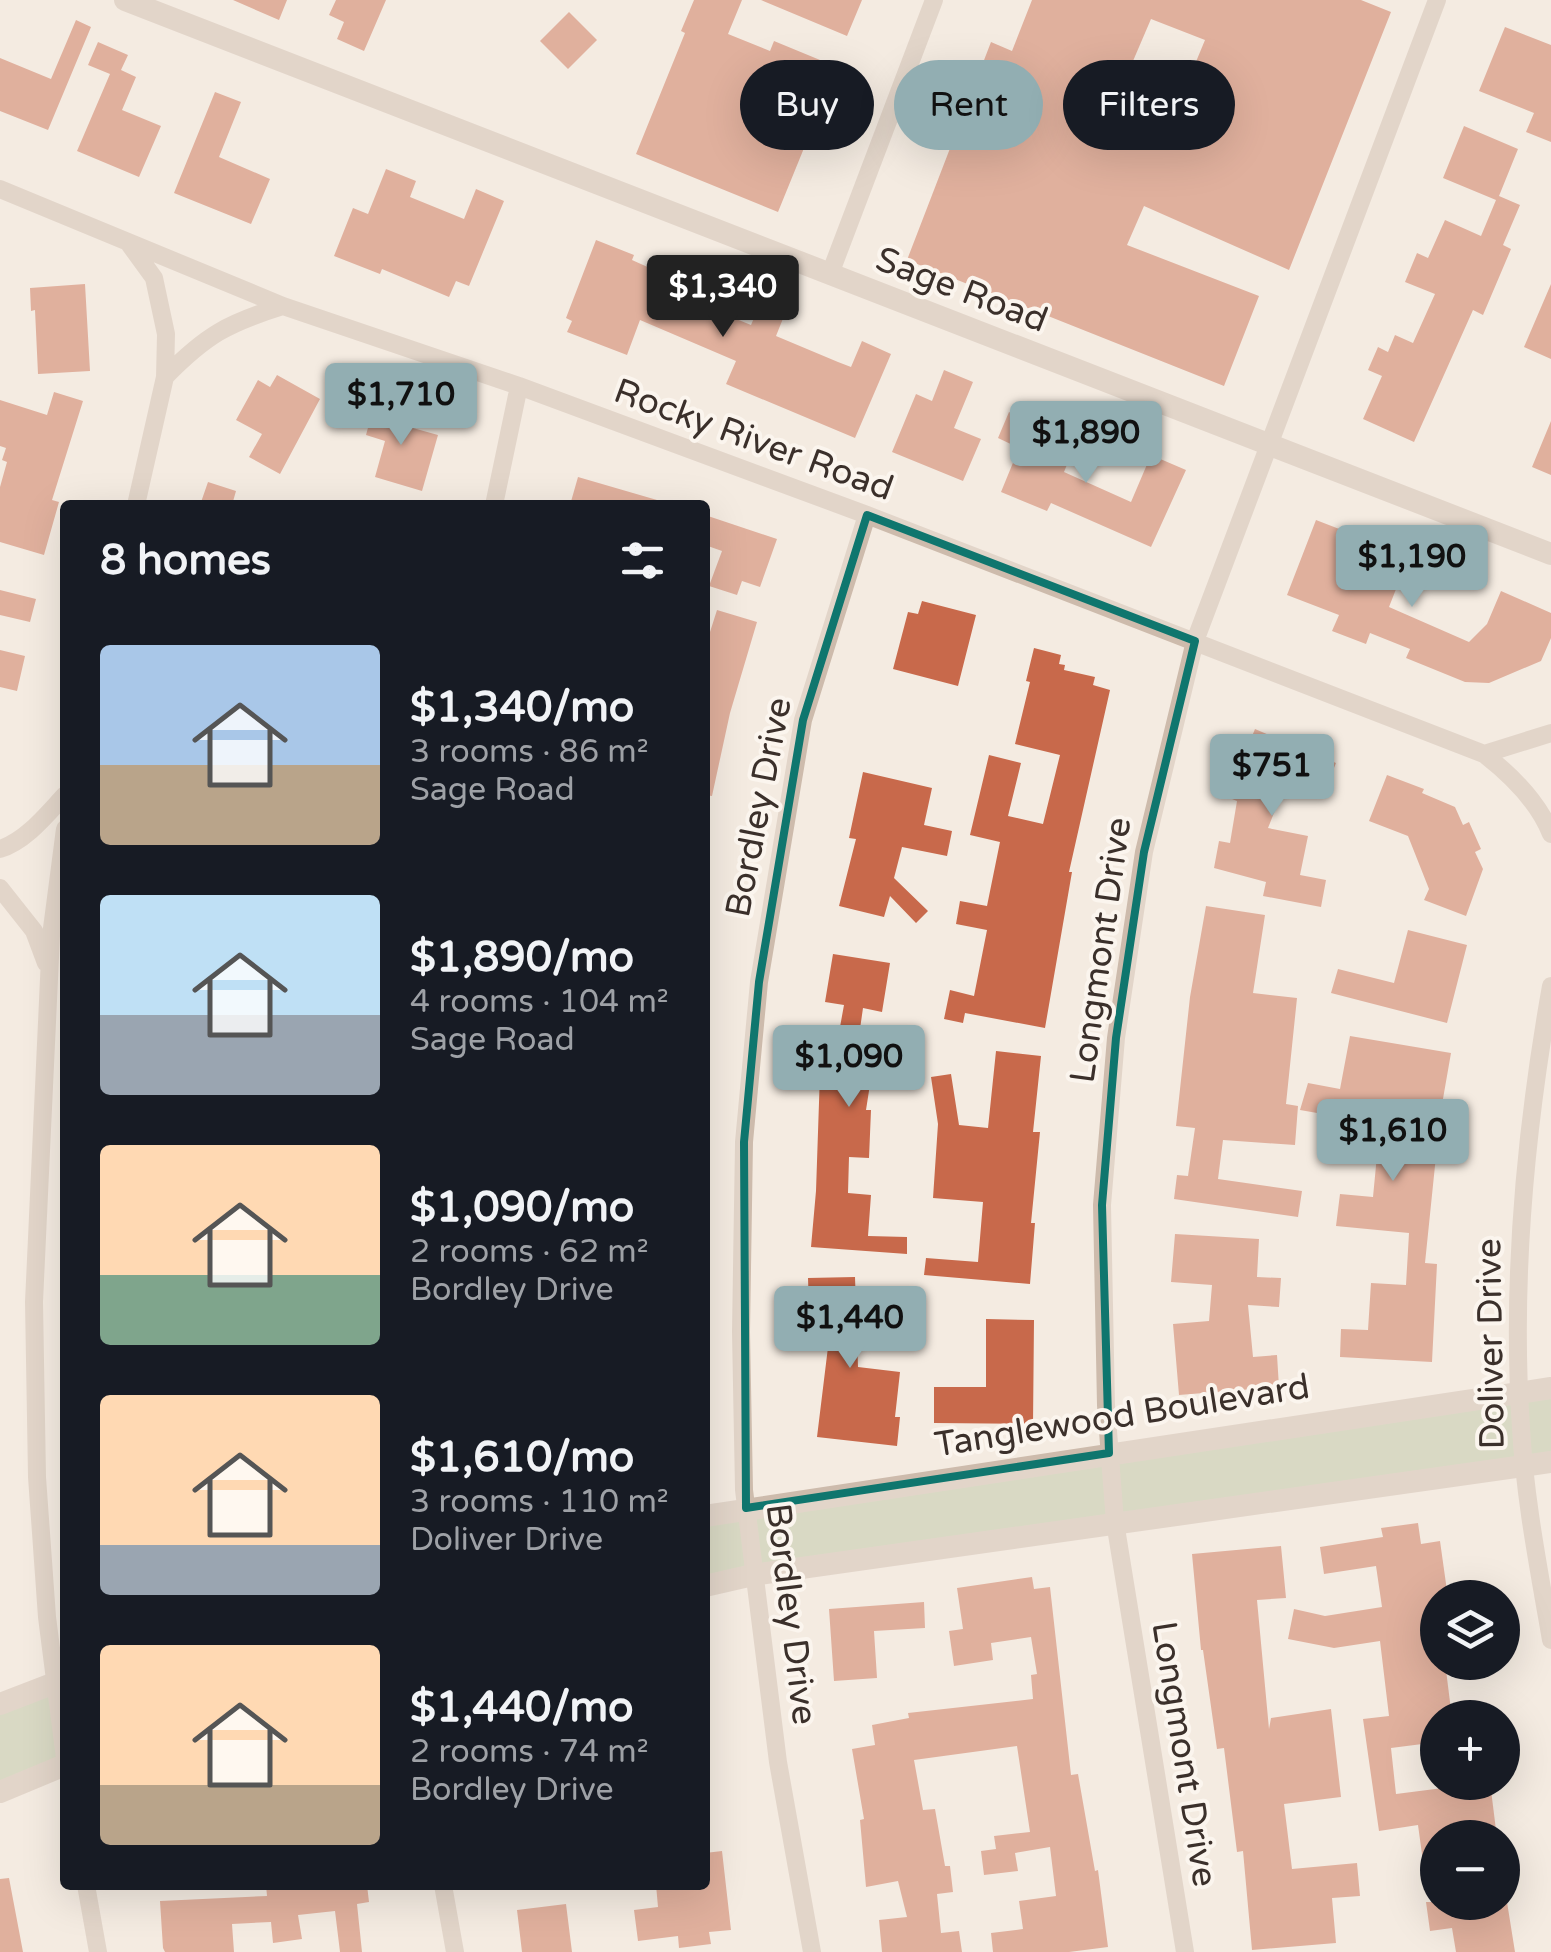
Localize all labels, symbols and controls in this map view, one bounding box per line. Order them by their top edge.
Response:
chip: Buy [740,60,874,150]
chip: Rent [894,60,1043,150]
chip: Filters [1063,60,1235,150]
street label: Sage Road [870,238,1053,342]
pin: $1,340 [642,255,804,340]
text: $1,340 [669,268,777,306]
pin: $1,710 [320,363,482,448]
street label: Rocky River Road [608,370,899,510]
text: $1,710 [347,376,455,414]
pin: $1,890 [1005,401,1167,486]
text: $1,890 [1032,414,1140,452]
pin: $1,190 [1331,525,1493,610]
icon: filters [615,533,670,588]
text: 8 homes [100,535,271,586]
text: $1,190 [1358,538,1466,576]
text: $1,340/mo [410,682,634,733]
icon: home [180,685,300,805]
street label: Bordley Drive [717,694,801,921]
text: 3 rooms · 86 m² [410,733,649,771]
pin: $751 [1213,734,1331,819]
text: $751 [1232,747,1312,785]
text: Sage Road [410,771,575,809]
street label: Longmont Drive [1062,815,1140,1086]
text: $1,890/mo [410,932,634,983]
icon: home [180,935,300,1055]
text: 4 rooms · 104 m² [410,983,669,1021]
text: Sage Road [410,1021,575,1059]
pin: $1,090 [768,1025,930,1110]
text: $1,090 [795,1038,903,1076]
pin: $1,610 [1312,1099,1474,1184]
text: $1,610 [1339,1112,1447,1150]
text: $1,090/mo [410,1182,634,1233]
icon: home [180,1185,300,1305]
text: 2 rooms · 62 m² [410,1233,649,1271]
street label: Doliver Drive [1468,1238,1514,1450]
text: Bordley Drive [410,1271,614,1309]
pin: $1,440 [769,1286,931,1371]
text: $1,440 [796,1299,904,1337]
street label: Tanglewood Boulevard [932,1366,1313,1466]
text: $1,610/mo [410,1432,634,1483]
icon: home [180,1435,300,1555]
text: 3 rooms · 110 m² [410,1483,669,1521]
street label: Bordley Drive [757,1501,825,1727]
text: Doliver Drive [410,1521,603,1559]
map controls [1420,1580,1520,1920]
button: layers [1420,1580,1520,1680]
street label: Longmont Drive [1142,1619,1226,1890]
text: $1,440/mo [410,1682,634,1733]
icon: home [180,1685,300,1805]
button: + [1420,1700,1520,1800]
text: 2 rooms · 74 m² [410,1733,649,1771]
text: Bordley Drive [410,1771,614,1809]
button: − [1420,1820,1520,1920]

